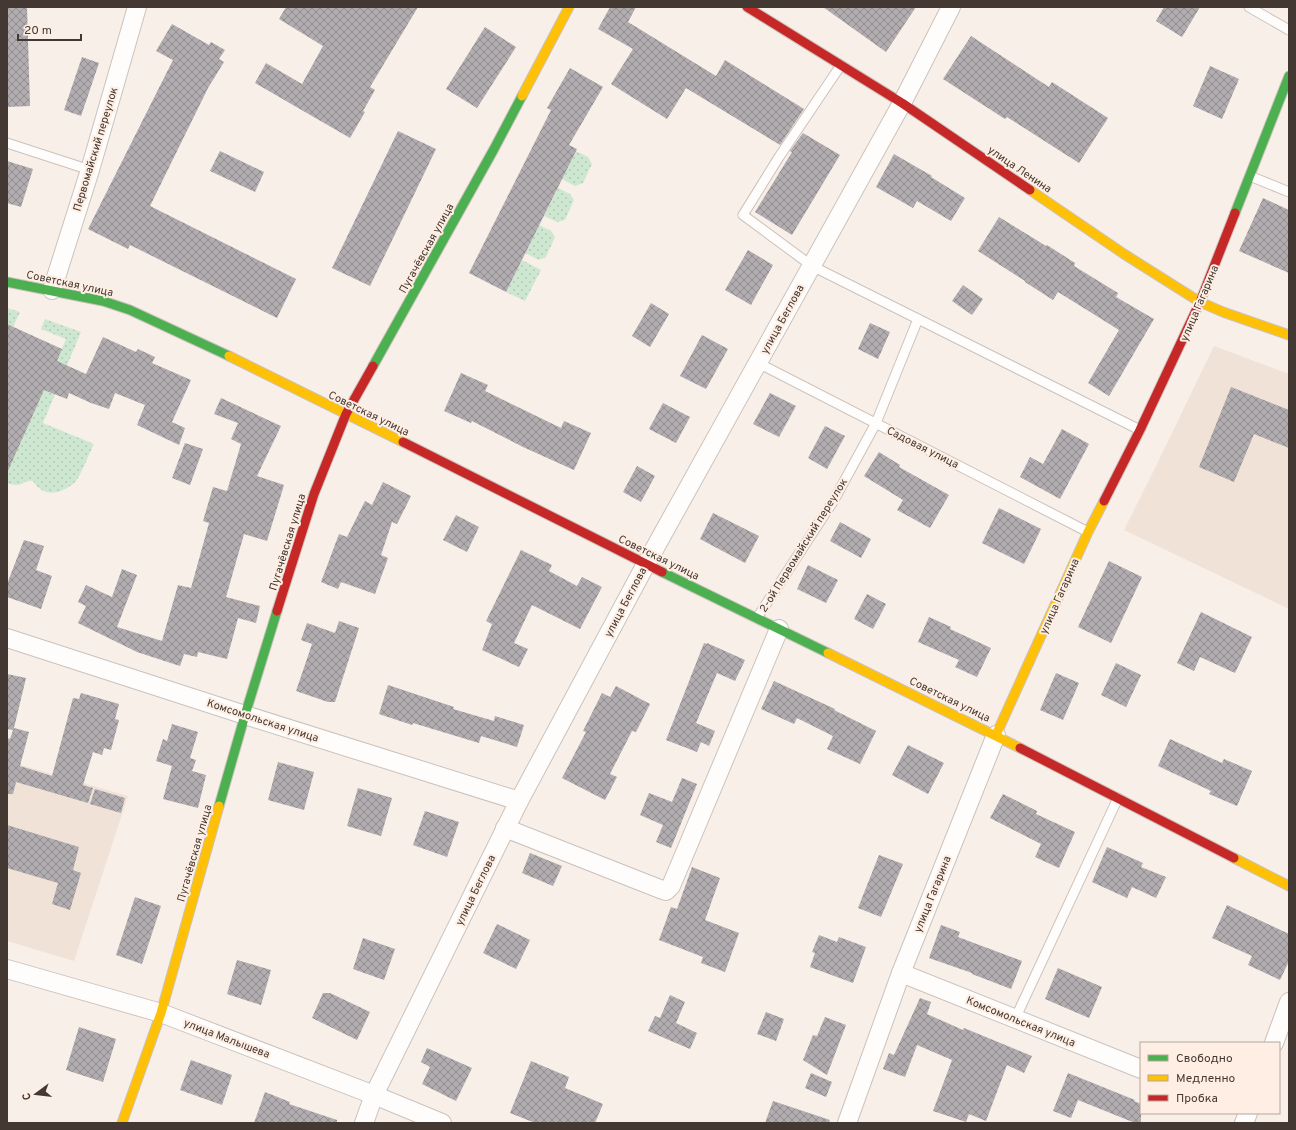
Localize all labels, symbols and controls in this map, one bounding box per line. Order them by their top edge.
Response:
scale bar [18,16,81,42]
text: 20 m [24,23,52,39]
street label: Первомайский переулок [70,86,122,213]
street label: улица Ленина [985,143,1054,196]
street label: Пугачёвская улица [396,201,457,296]
street label: улица Гагарина [1178,263,1222,344]
street label: Советская улица [25,268,115,300]
street label: улица Беглова [758,282,808,357]
street label: Советская улица [326,388,412,440]
street label: Садовая улица [884,424,961,472]
street label: 2-ой Первомайский переулок [757,476,851,615]
street label: Пугачёвская улица [267,492,309,592]
street label: Советская улица [616,532,702,584]
street label: улица Гагарина [1037,556,1083,636]
street label: улица Беглова [602,565,650,640]
street label: Советская улица [907,674,993,726]
street label: Комсомольская улица [205,696,321,746]
street label: Пугачёвская улица [174,803,216,904]
street label: улица Беглова [453,853,499,928]
street label: улица Гагарина [911,854,955,935]
street label: Комсомольская улица [964,994,1078,1050]
street label: улица Малышева [182,1016,272,1062]
legend [1140,1042,1280,1114]
text: Свободно [1176,1051,1233,1067]
text: Медленно [1176,1071,1236,1087]
north arrow [16,1074,56,1114]
text: С [20,1091,35,1102]
text: Пробка [1176,1091,1218,1107]

